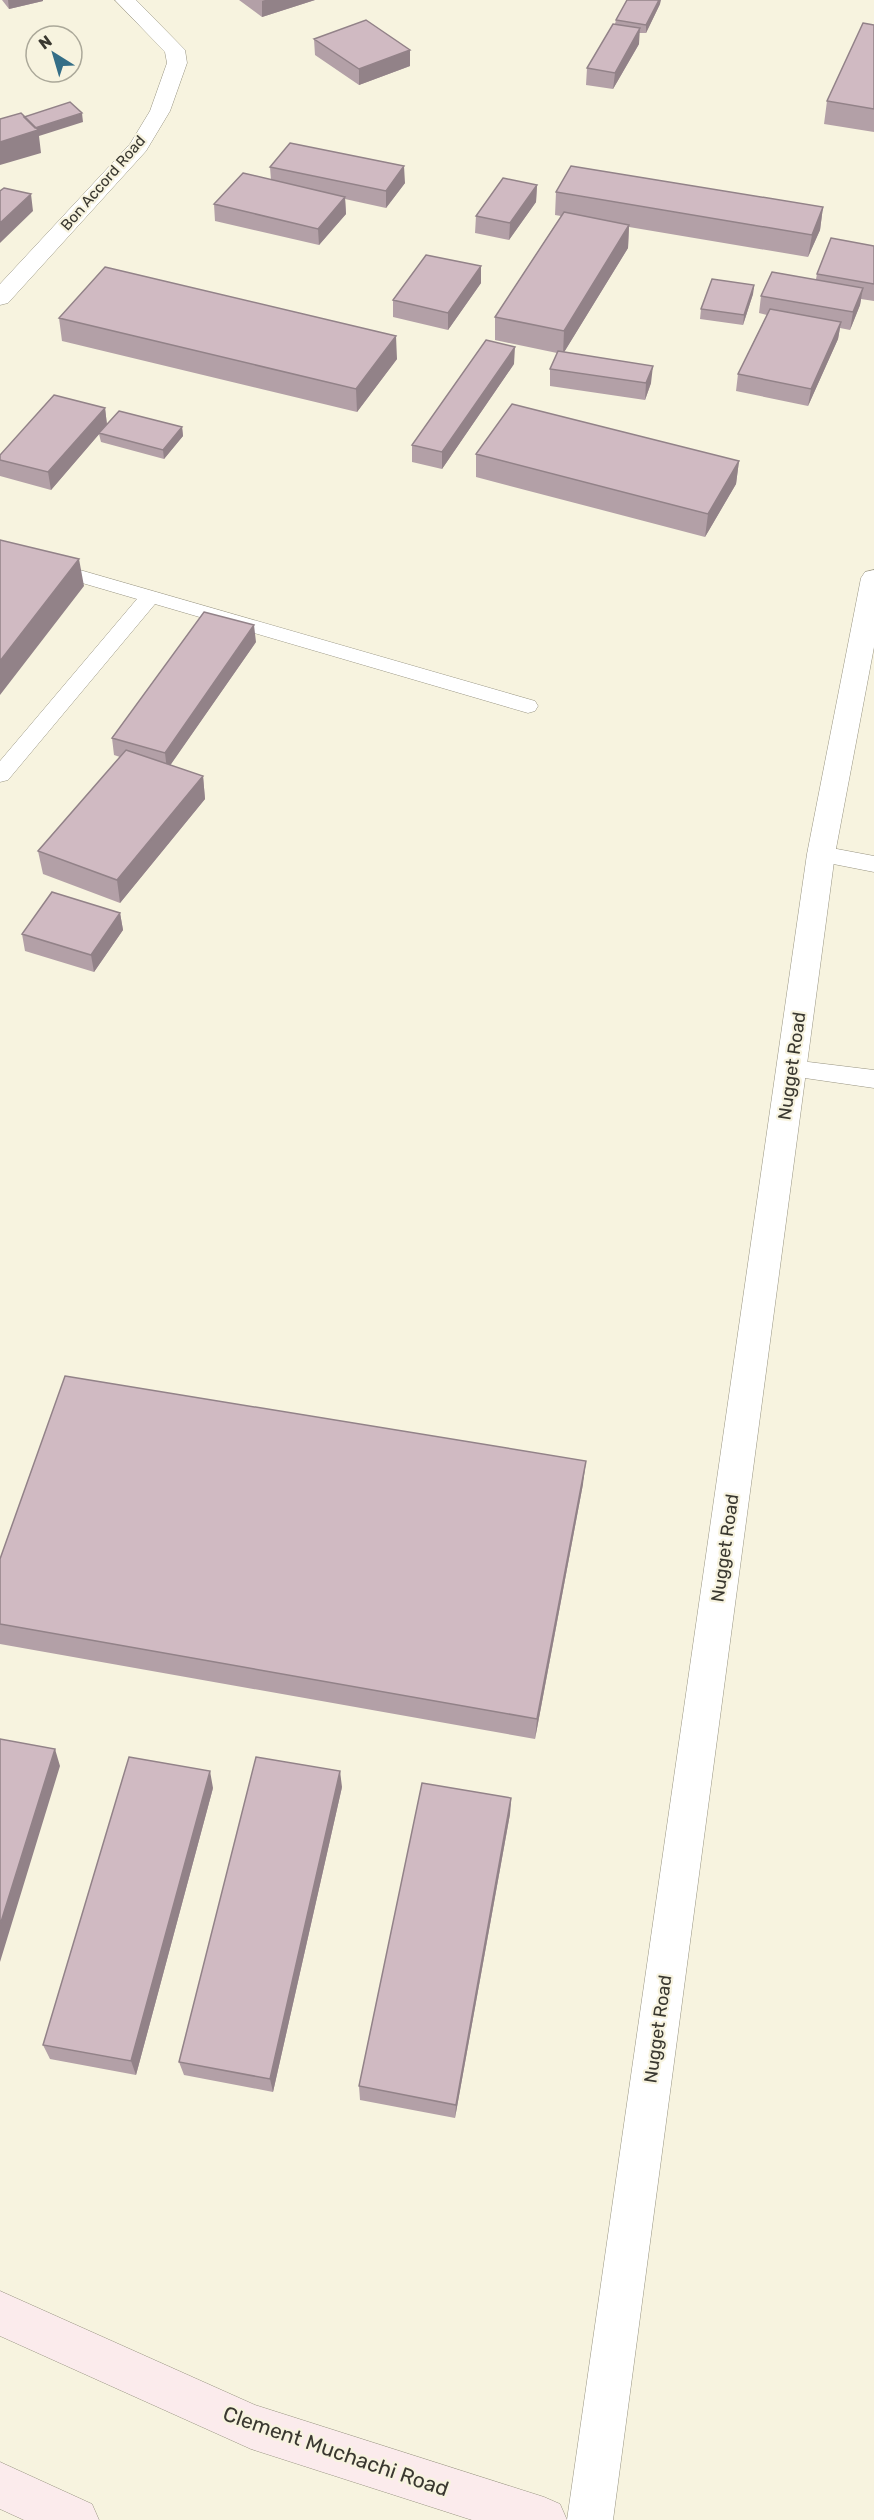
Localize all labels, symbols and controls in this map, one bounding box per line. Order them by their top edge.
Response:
north arrow [24,24,84,84]
text: N [35,31,56,53]
street label: Bon Accord Road [57,132,149,234]
street label: Nugget Road [774,1011,810,1121]
street label: Nugget Road [707,1493,743,1603]
street label: Nugget Road [640,1974,676,2084]
street label: Clement Muchachi Road [220,2401,452,2501]

